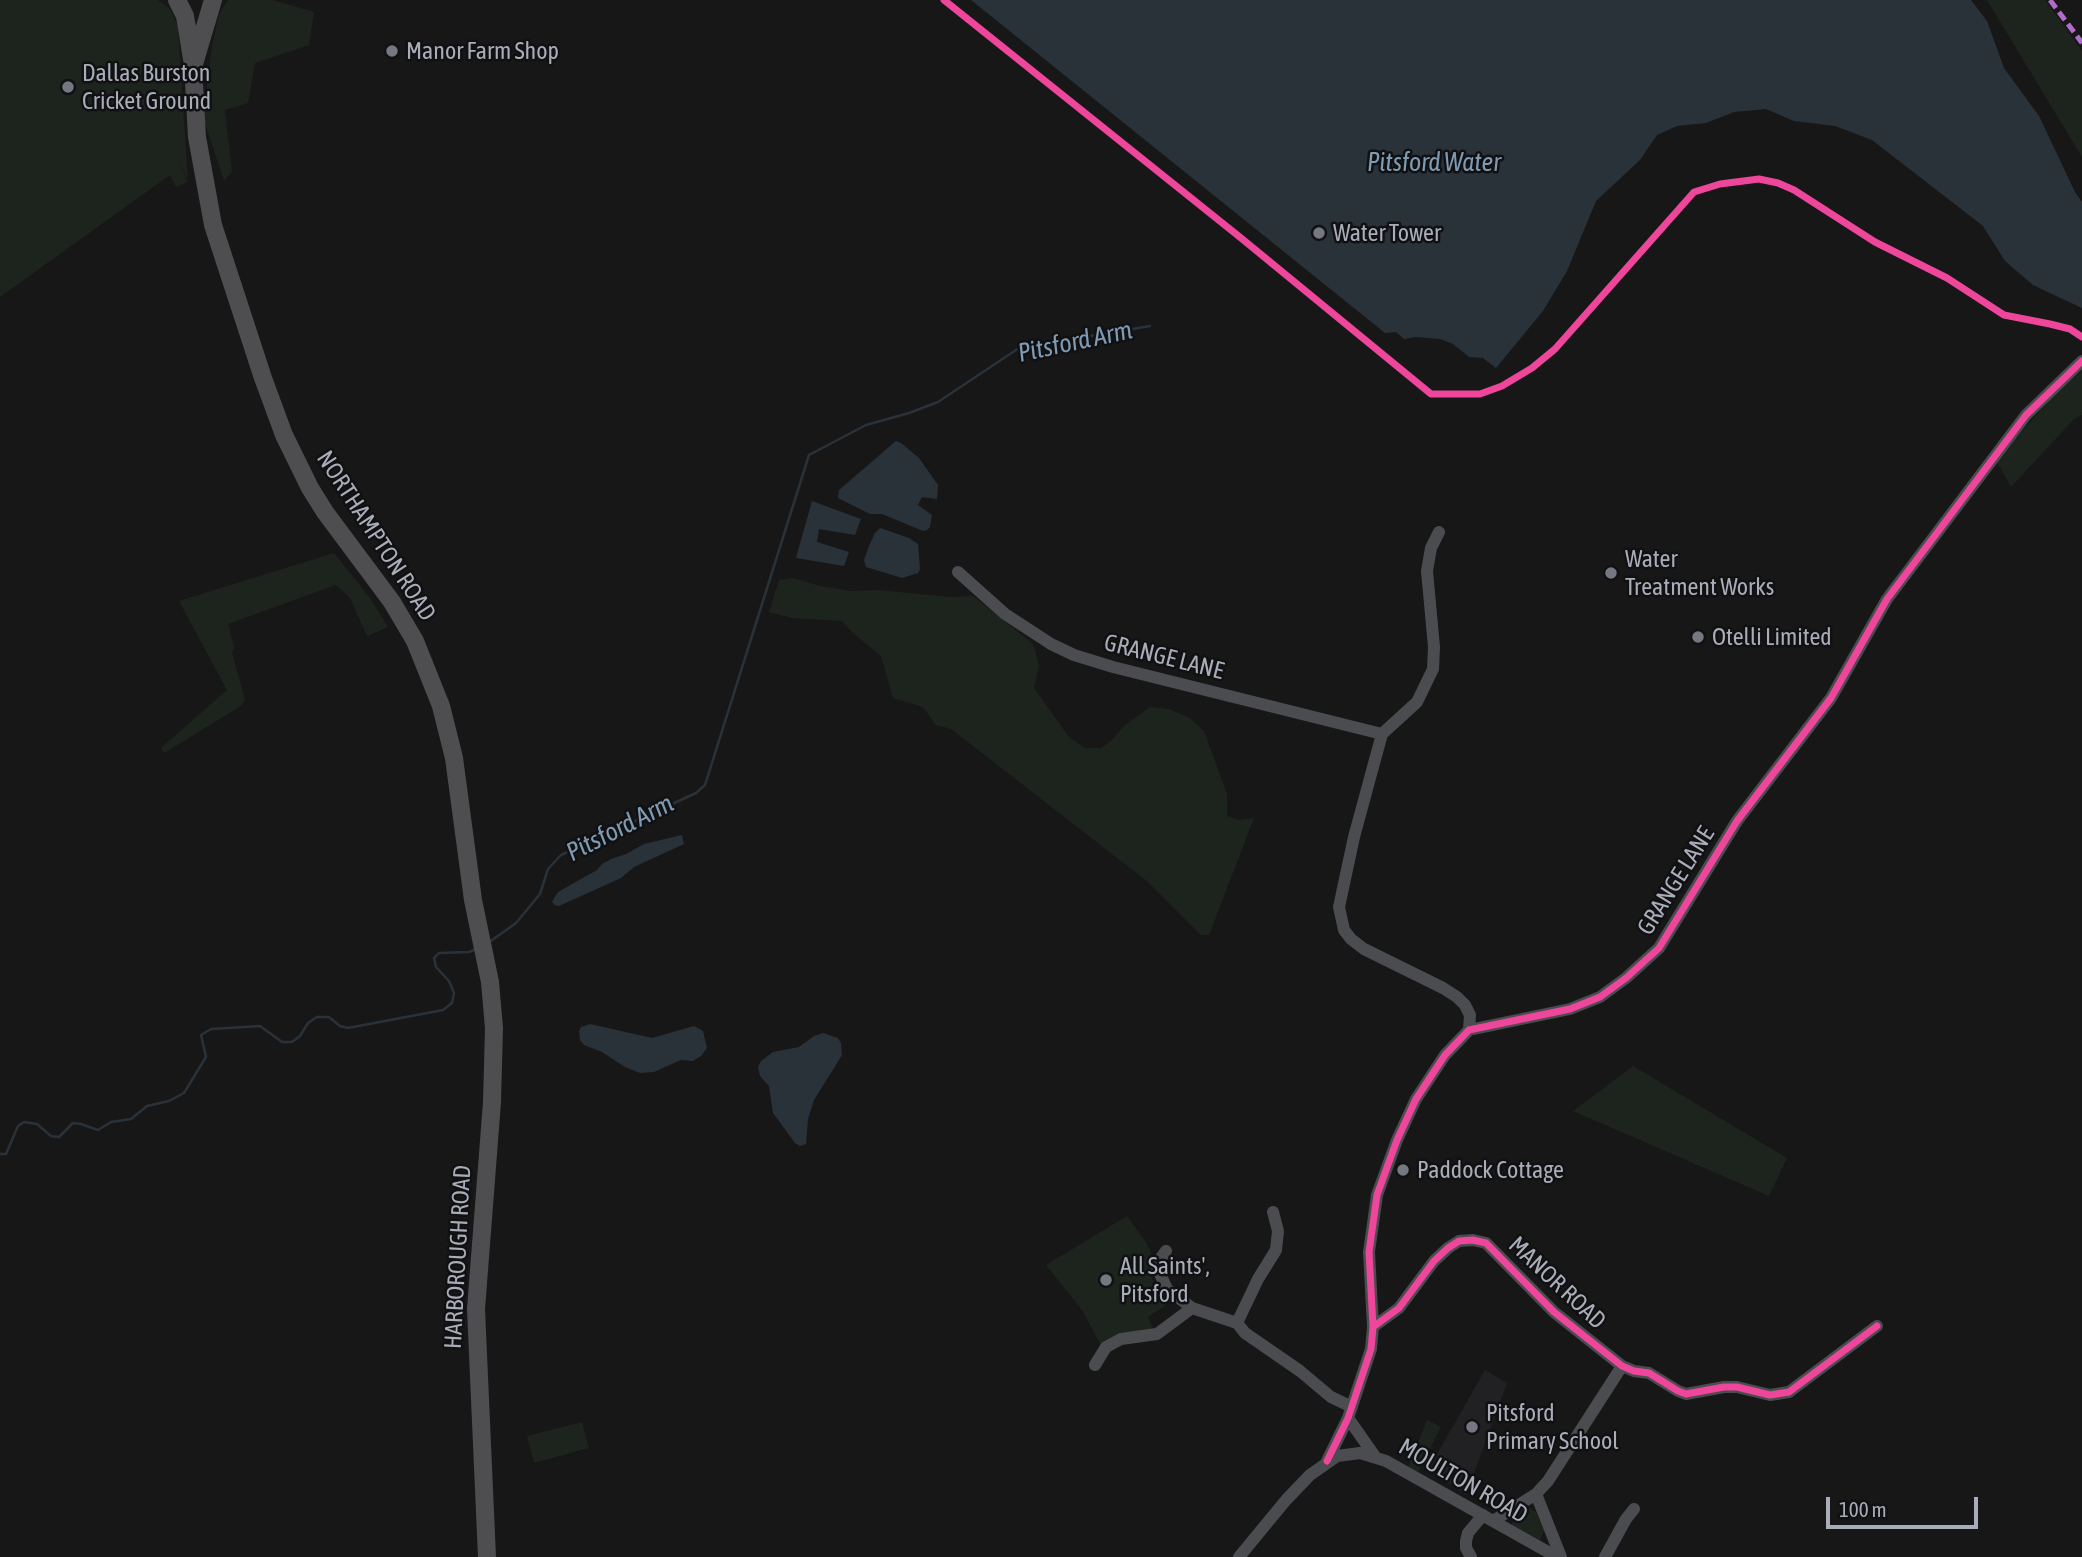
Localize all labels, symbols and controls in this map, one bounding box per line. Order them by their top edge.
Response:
place label: Manor Farm Shop [406,37,559,65]
marker: Manor Farm Shop [384,43,400,59]
place label: Dallas Burston Cricket Ground [82,59,211,115]
marker: Dallas Burston Cricket Ground [60,79,76,95]
water label: Pitsford Water [1367,147,1501,179]
place label: Water Tower [1333,219,1441,247]
marker: Water Tower [1311,225,1327,241]
water label: Pitsford Arm [1015,315,1135,369]
street label: NORTHAMPTON ROAD [310,446,442,626]
place label: Water Treatment Works [1625,545,1774,601]
marker: Water Treatment Works [1603,565,1619,581]
place label: Otelli Limited [1712,623,1832,651]
street label: GRANGE LANE [1101,628,1227,686]
marker: Otelli Limited [1690,629,1706,645]
water label: Pitsford Arm [561,788,679,868]
street label: GRANGE LANE [1631,822,1721,940]
place label: Paddock Cottage [1417,1156,1564,1184]
marker: Paddock Cottage [1395,1162,1411,1178]
street label: HARBOROUGH ROAD [439,1164,477,1350]
street label: MANOR ROAD [1502,1231,1612,1335]
place label: All Saints', Pitsford [1120,1252,1210,1308]
marker: All Saints', Pitsford [1098,1272,1114,1288]
place label: Pitsford Primary School [1486,1399,1619,1455]
marker: Pitsford Primary School [1464,1419,1480,1435]
street label: MOULTON ROAD [1393,1433,1533,1529]
scale bar [1830,1484,1982,1528]
text: 100 m [1839,1497,1887,1521]

